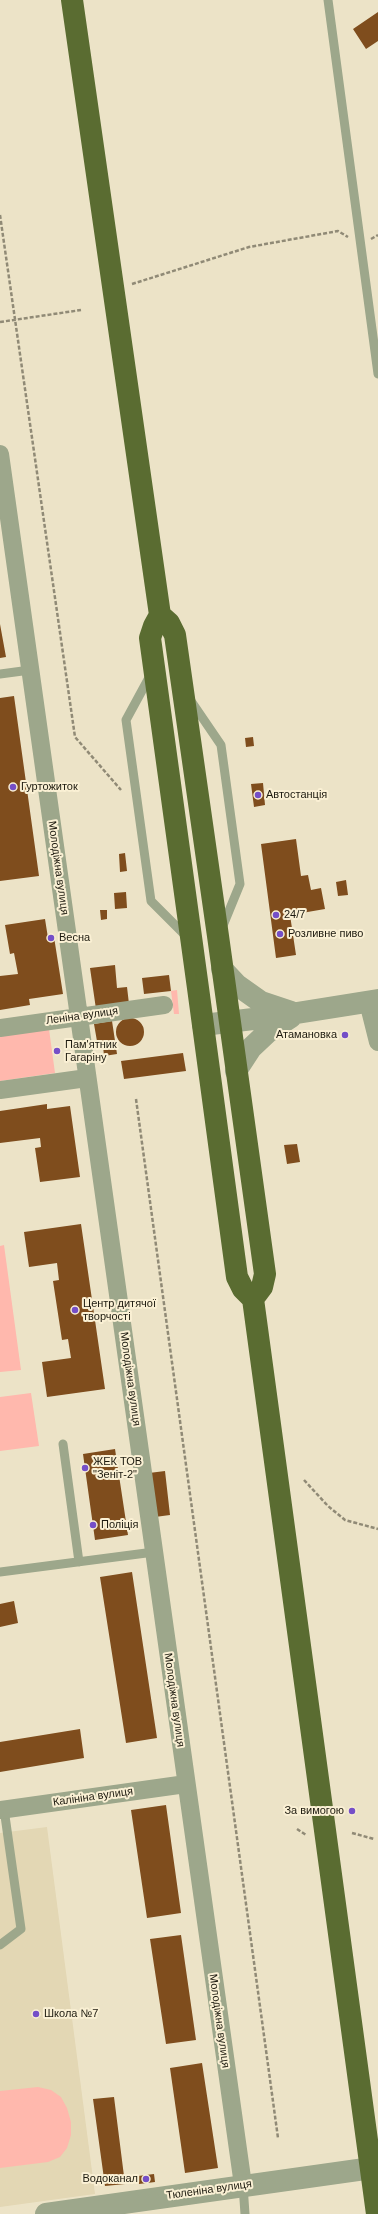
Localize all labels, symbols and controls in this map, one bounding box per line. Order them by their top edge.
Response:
place label: Гуртожиток [21,780,78,794]
marker: Гуртожиток [8,782,18,792]
place label: Автостанція [266,788,327,802]
marker: Автостанція [253,790,263,800]
street label: Молодіжна вулиця [45,820,71,916]
place label: 24/7 [284,908,305,922]
marker: 24/7 [271,910,281,920]
place label: Розливне пиво [288,927,363,941]
marker: Розливне пиво [275,929,285,939]
place label: Весна [59,931,90,945]
marker: Весна [46,933,56,943]
street label: Леніна вулиця [45,1004,119,1028]
place label: Атамановка [276,1028,337,1042]
marker: Атамановка [340,1030,350,1040]
place label: Пам'ятник Гагаріну [65,1038,117,1064]
marker: Пам'ятник Гагаріну [52,1046,62,1056]
place label: Центр дитячої творчості [83,1297,156,1323]
marker: Центр дитячої творчості [70,1305,80,1315]
street label: Молодіжна вулиця [117,1331,143,1427]
place label: ЖЕК ТОВ "Зеніт-2" [93,1455,142,1481]
marker: ЖЕК ТОВ "Зеніт-2" [80,1463,90,1473]
place label: Поліція [101,1518,138,1532]
marker: Поліція [88,1520,98,1530]
street label: Молодіжна вулиця [161,1652,187,1748]
street label: Калініна вулиця [52,1785,134,1809]
place label: За вимогою [284,1804,344,1818]
marker: За вимогою [347,1806,357,1816]
street label: Молодіжна вулиця [206,1973,232,2069]
place label: Школа №7 [44,2007,98,2021]
marker: Школа №7 [31,2009,41,2019]
place label: Водоканал [82,2172,138,2186]
marker: Водоканал [141,2174,151,2184]
street label: Тюленіна вулиця [165,2177,253,2203]

